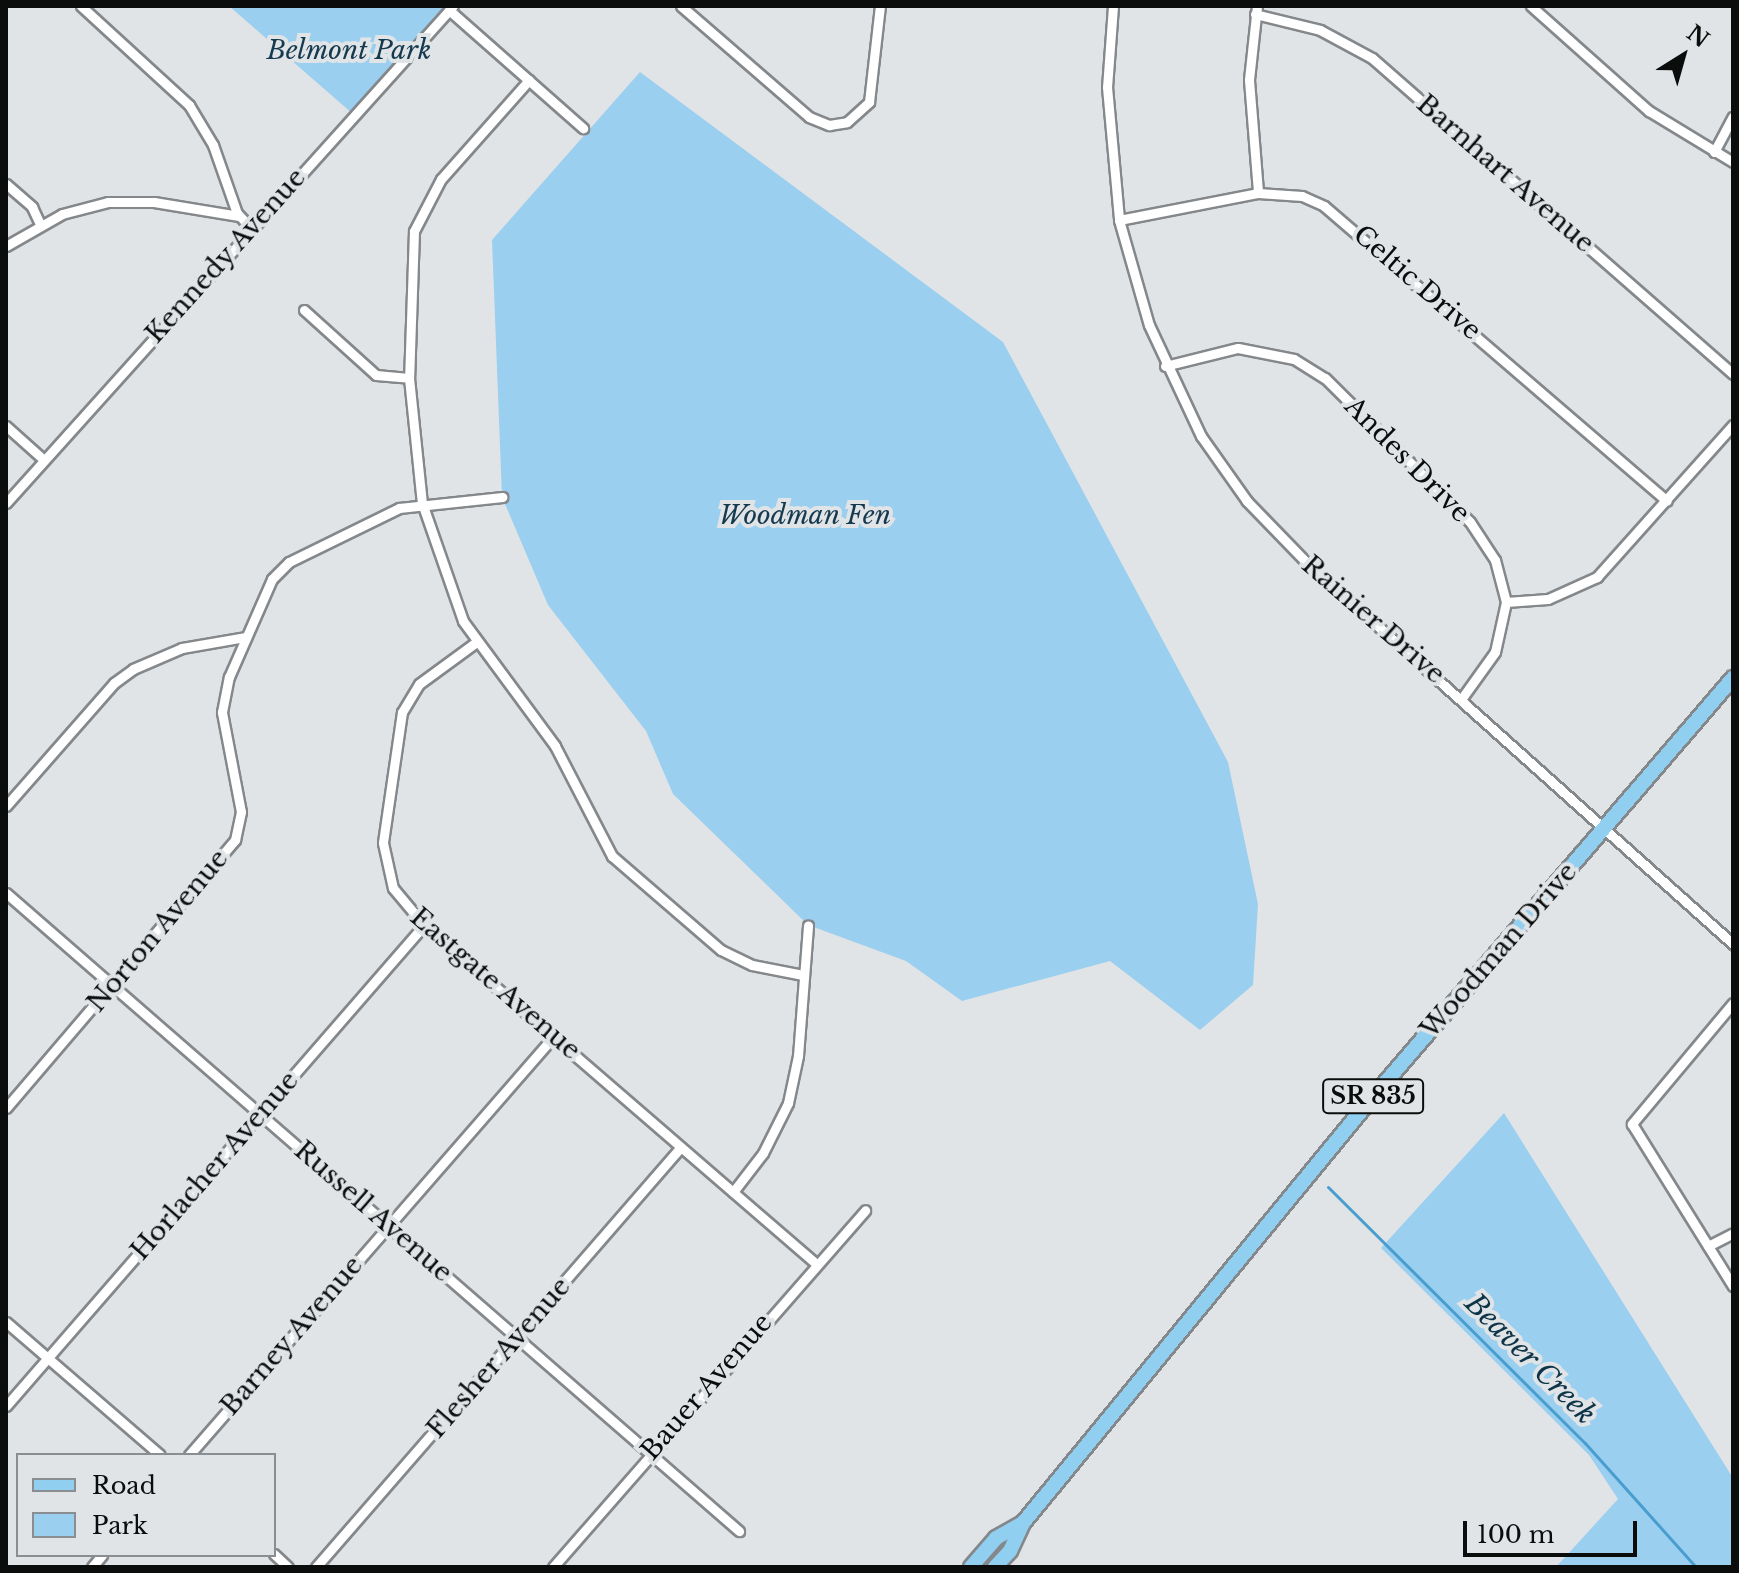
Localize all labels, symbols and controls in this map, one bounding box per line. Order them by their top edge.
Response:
north arrow [1643,16,1723,96]
text: N [1681,19,1714,53]
park label: Belmont Park [267,35,431,67]
street label: Barnhart Avenue [1410,88,1600,260]
street label: Kennedy Avenue [139,162,313,350]
street label: Celtic Drive [1347,219,1487,347]
street label: Andes Drive [1338,391,1476,529]
park label: Woodman Fen [719,500,891,532]
street label: Rainier Drive [1295,549,1451,691]
street label: Norton Avenue [81,843,235,1019]
street label: Woodman Drive [1414,857,1584,1045]
street label: Eastgate Avenue [403,901,587,1067]
street label: Horlacher Avenue [124,1065,306,1267]
road number: SR 835 [1321,1076,1425,1116]
street label: Russell Avenue [287,1135,459,1289]
street label: Barney Avenue [214,1249,370,1423]
street label: Flesher Avenue [420,1271,578,1445]
water label: Beaver Creek [1458,1287,1602,1431]
street label: Bauer Avenue [634,1307,780,1467]
legend [16,1453,276,1557]
text: Road [92,1471,156,1500]
scale bar [1467,1505,1641,1555]
text: Park [92,1511,148,1540]
text: 100 m [1477,1520,1555,1549]

